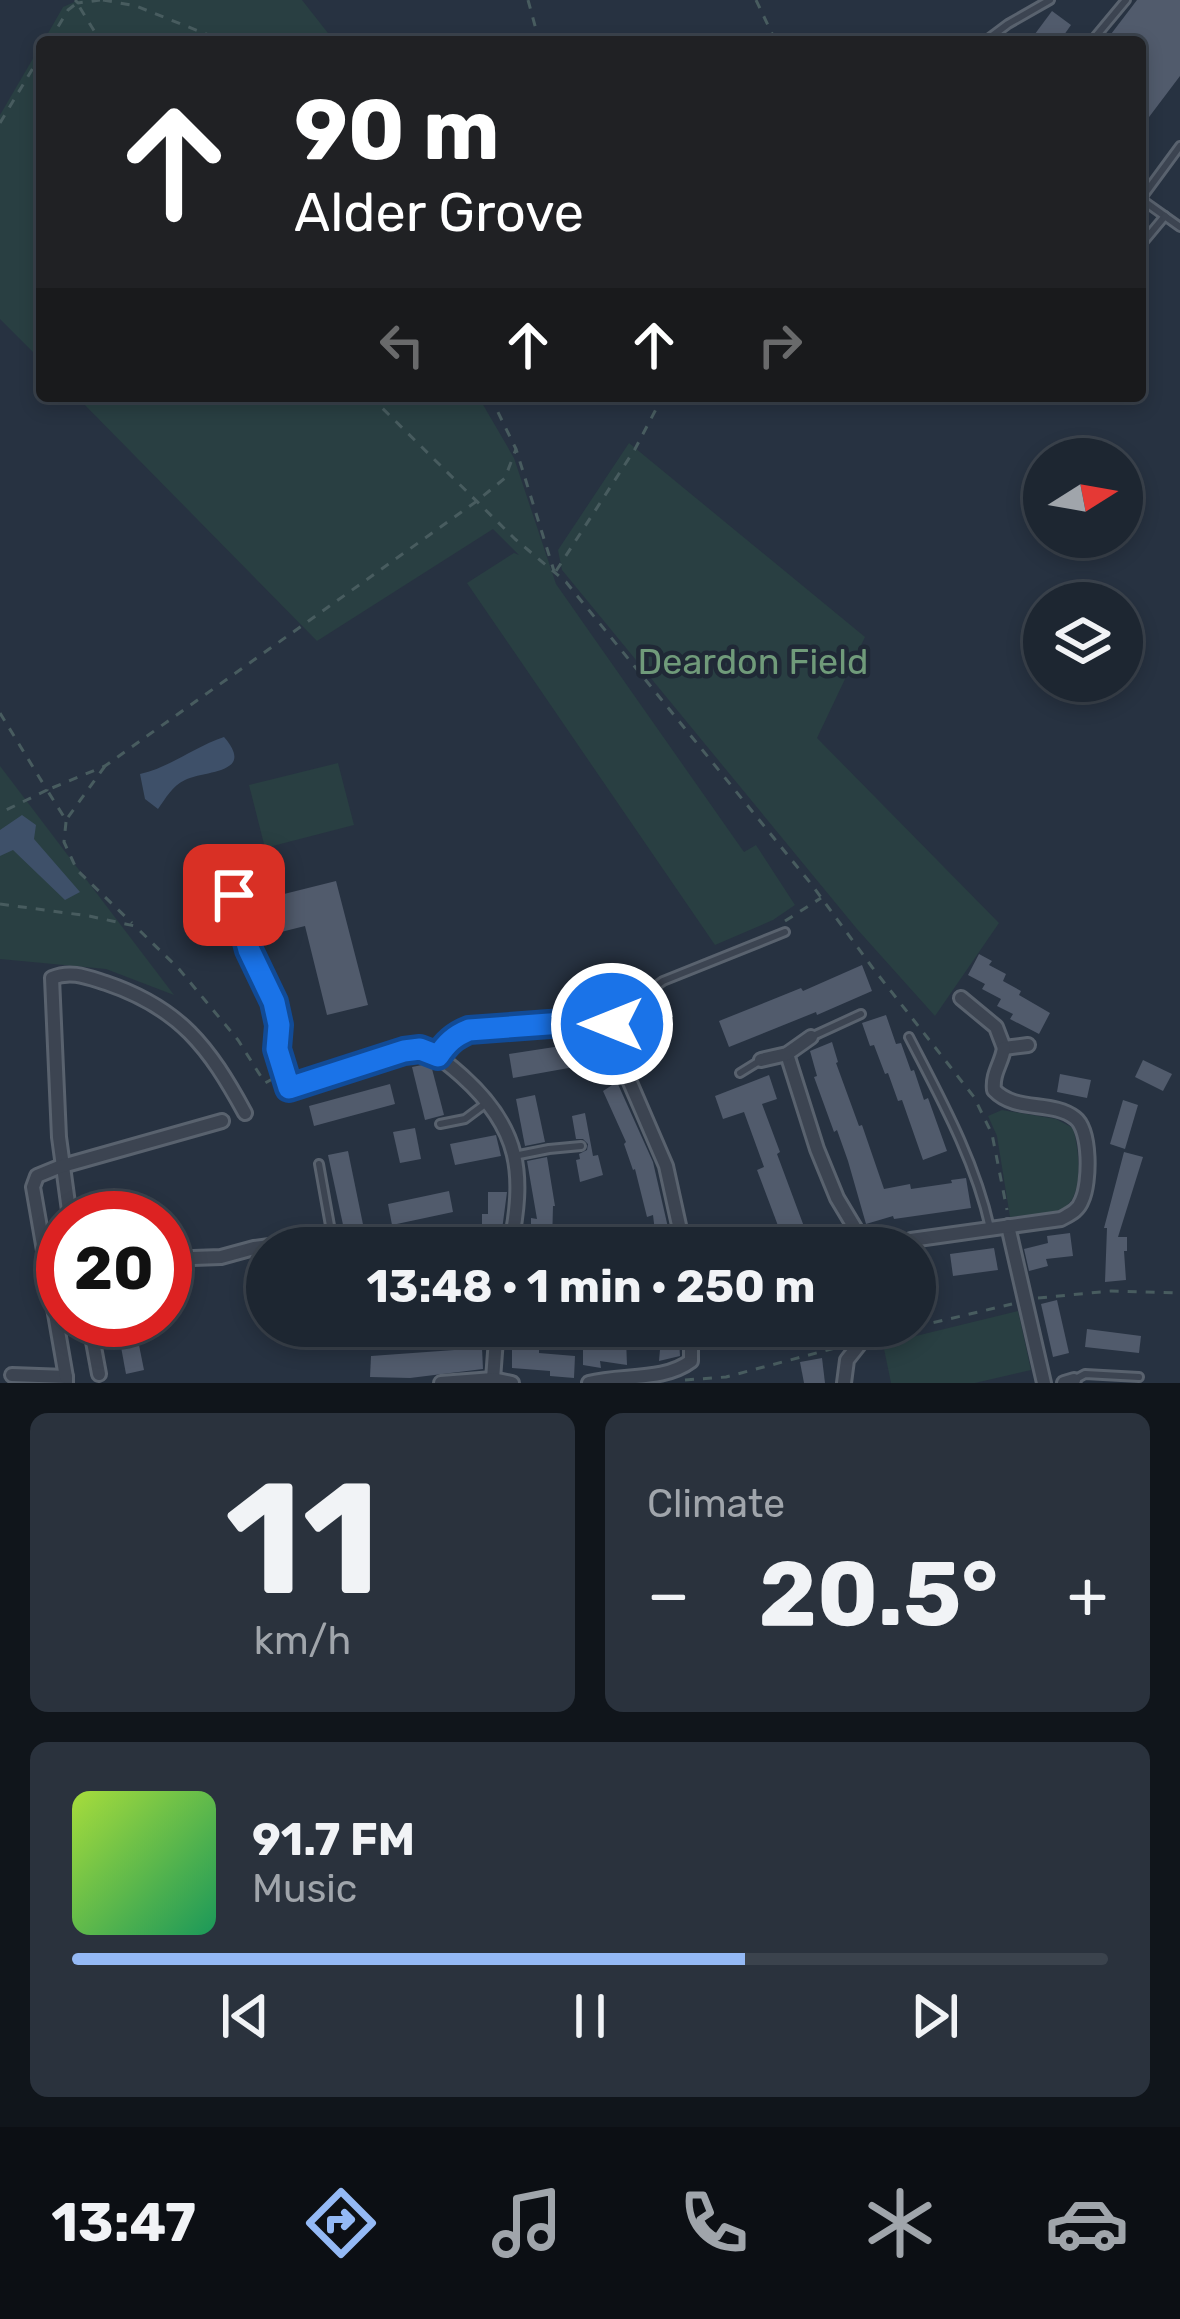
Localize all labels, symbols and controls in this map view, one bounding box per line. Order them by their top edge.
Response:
text: 90 m [294,80,500,180]
icon: ahead [96,84,252,240]
text: Alder Grove [294,181,584,245]
icon: left [369,312,435,378]
icon: ahead [495,312,561,378]
icon: ahead [621,312,687,378]
icon: right [747,312,813,378]
north arrow [1023,438,1143,558]
map controls [1023,438,1143,702]
button: layers [1023,582,1143,702]
park label: Deardon Field [638,640,868,683]
pin [183,844,285,946]
icon: arrive [201,862,267,928]
position arrow [549,961,675,1087]
speed limit sign: 20 [36,1191,192,1347]
text: 13:48 · 1 min · 250 m [366,1260,816,1313]
text: 11 [225,1447,380,1632]
text: Climate [647,1481,785,1527]
text: 20.5° [759,1541,998,1648]
text: − [647,1555,690,1634]
text: + [1067,1555,1108,1634]
text: km/h [254,1618,351,1664]
text: 91.7 FM [252,1813,415,1866]
text: Music [252,1866,357,1912]
icon: previous [212,1983,278,2049]
icon: pause [557,1983,623,2049]
icon: next [902,1983,968,2049]
icon: directions [299,2181,383,2265]
icon: music [485,2181,569,2265]
icon: phone [672,2181,756,2265]
icon: climate [858,2181,942,2265]
icon: car [1045,2181,1129,2265]
text: 13:47 [51,2191,196,2255]

